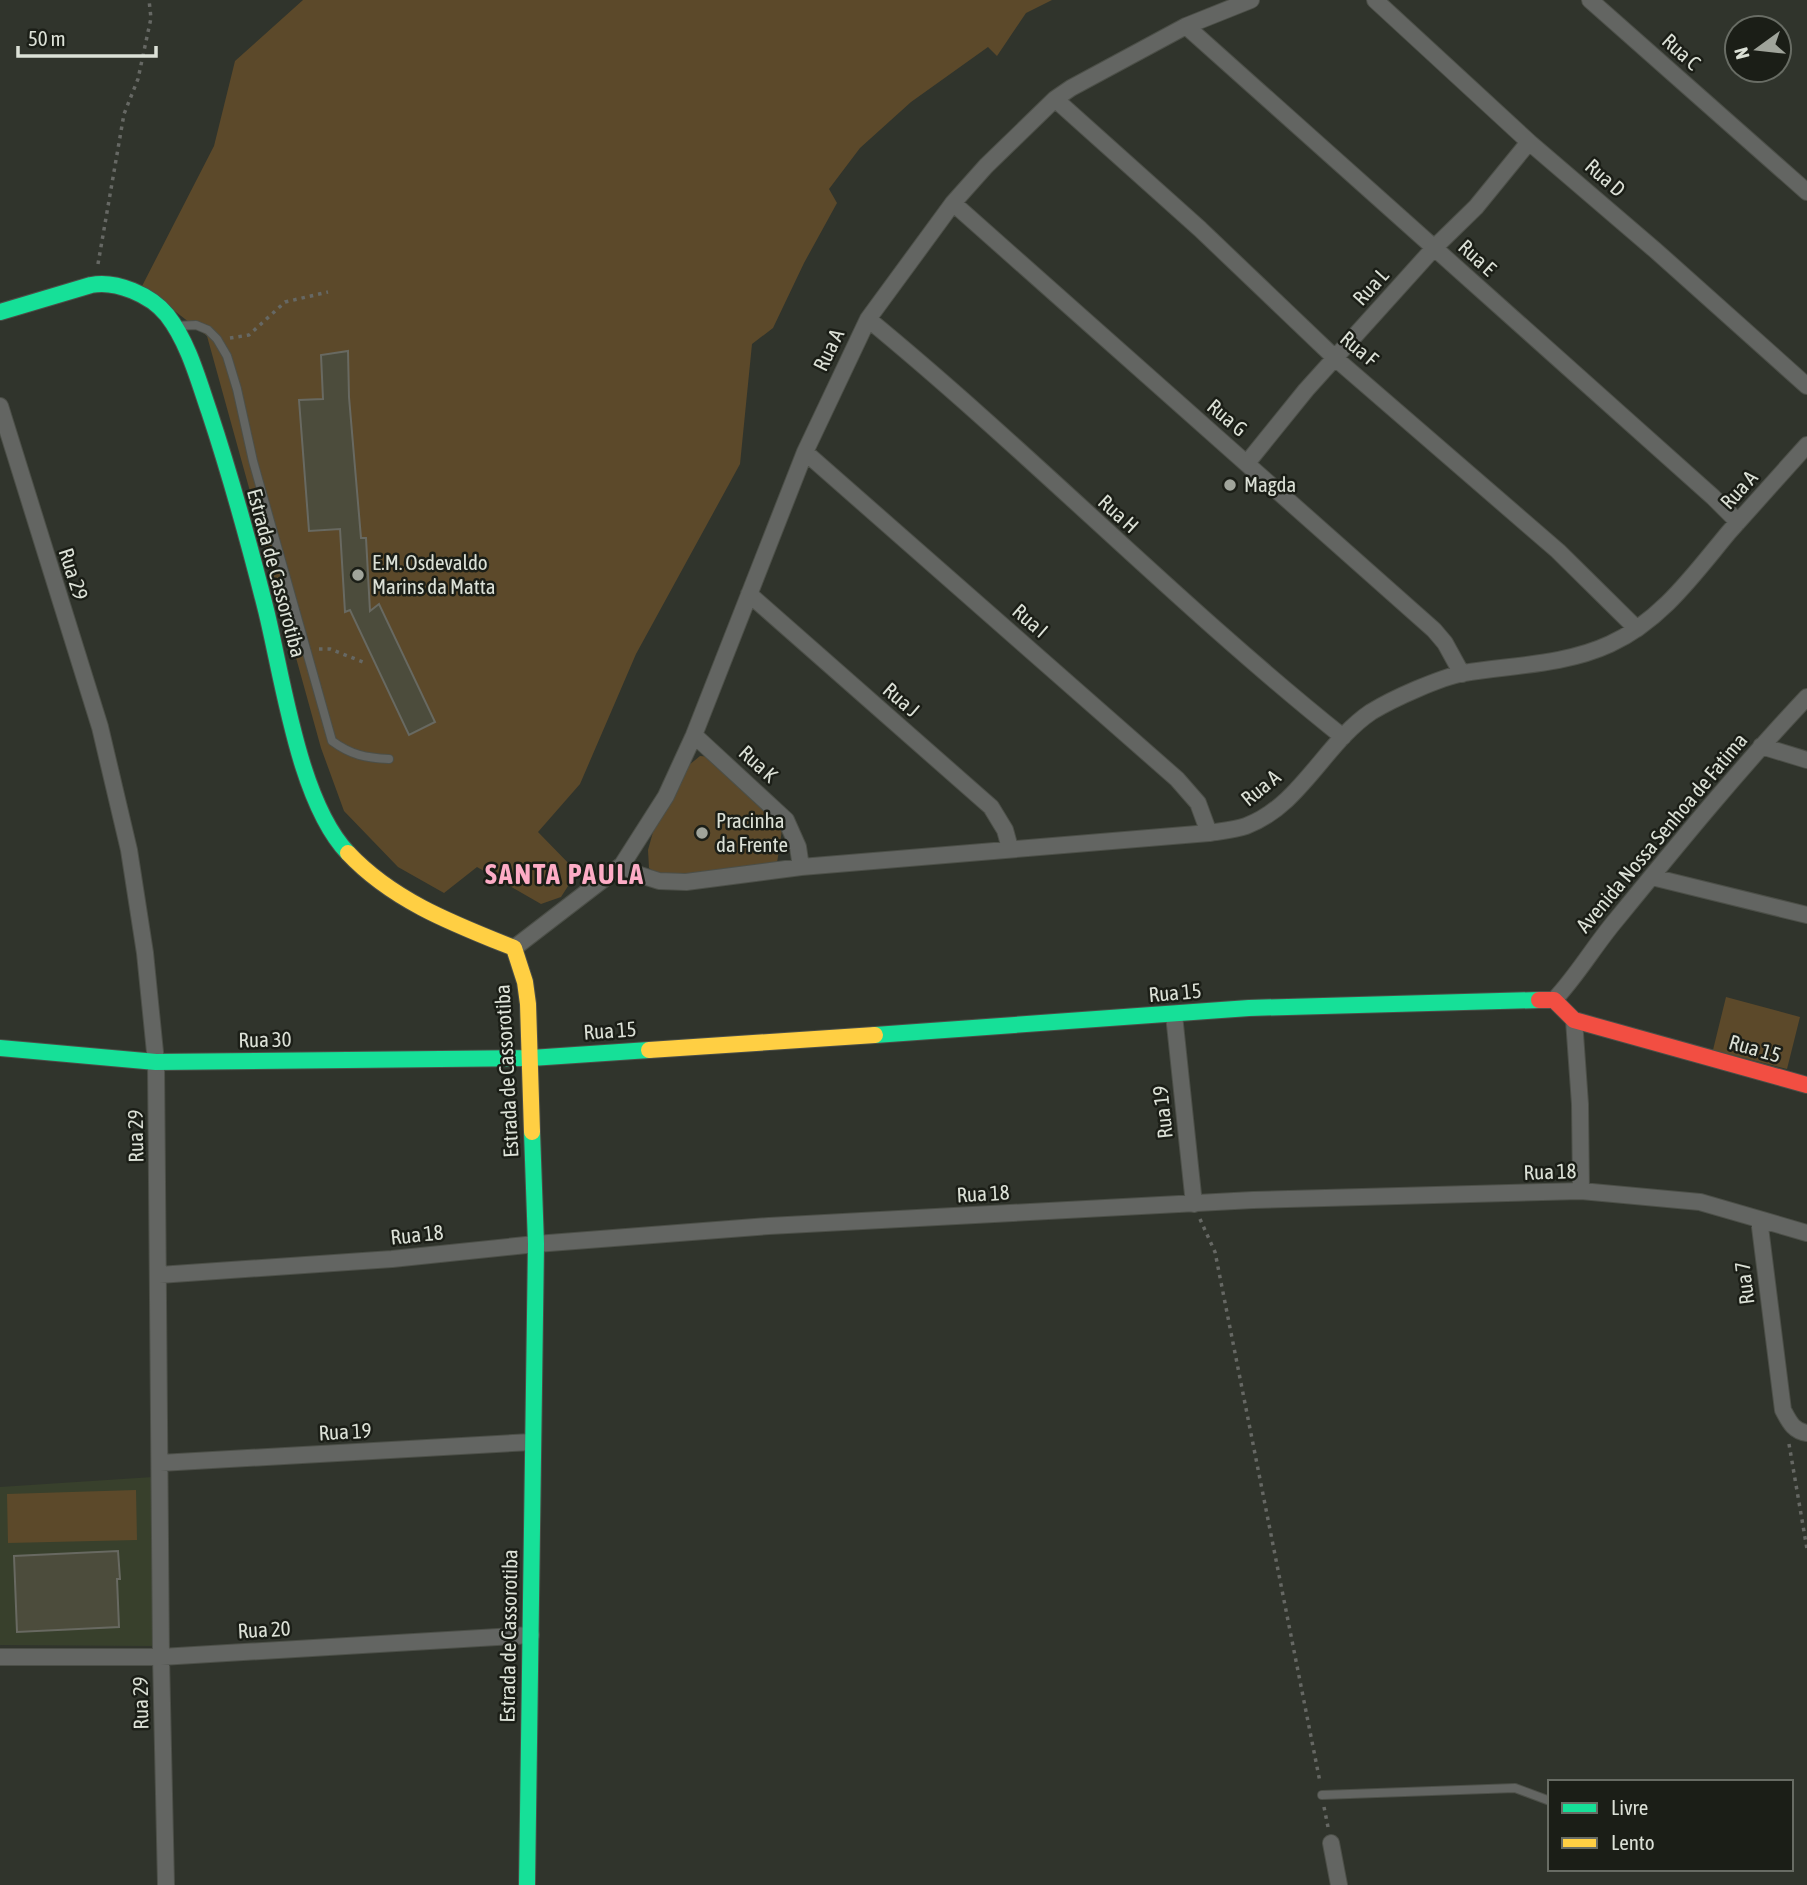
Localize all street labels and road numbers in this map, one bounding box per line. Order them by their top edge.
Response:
street label: Rua C [1658,28,1706,75]
street label: Rua D [1581,153,1631,201]
street label: Rua E [1454,234,1501,280]
street label: Rua L [1347,263,1393,310]
street label: Rua A [808,324,849,374]
street label: Rua F [1336,326,1384,371]
street label: Rua G [1203,394,1252,441]
street label: Rua A [1715,465,1762,514]
street label: Estrada de Cassorotiba [243,486,311,660]
street label: Rua H [1094,489,1144,537]
street label: Rua 29 [54,545,94,603]
street label: Rua I [1008,599,1053,642]
street label: Rua J [879,677,925,721]
street label: Avenida Nossa Senhoa de Fatima [1571,728,1752,937]
street label: Rua K [734,740,783,787]
street label: Rua A [1236,764,1285,810]
street label: Rua 15 [1147,978,1202,1006]
street label: Estrada de Cassorotiba [489,984,523,1158]
street label: Rua 15 [583,1016,637,1044]
street label: Rua 30 [238,1027,292,1051]
street label: Rua 15 [1726,1029,1784,1067]
street label: Rua 19 [1147,1084,1177,1140]
street label: Rua 29 [123,1109,147,1163]
street label: Rua 18 [1523,1158,1577,1184]
street label: Rua 18 [956,1180,1010,1206]
street label: Rua 18 [389,1219,445,1249]
street label: Rua 7 [1729,1260,1759,1306]
street label: Rua 19 [318,1418,372,1444]
street label: Estrada de Cassorotiba [494,1549,522,1723]
street label: Rua 20 [237,1616,291,1642]
street label: Rua 29 [128,1676,152,1730]

